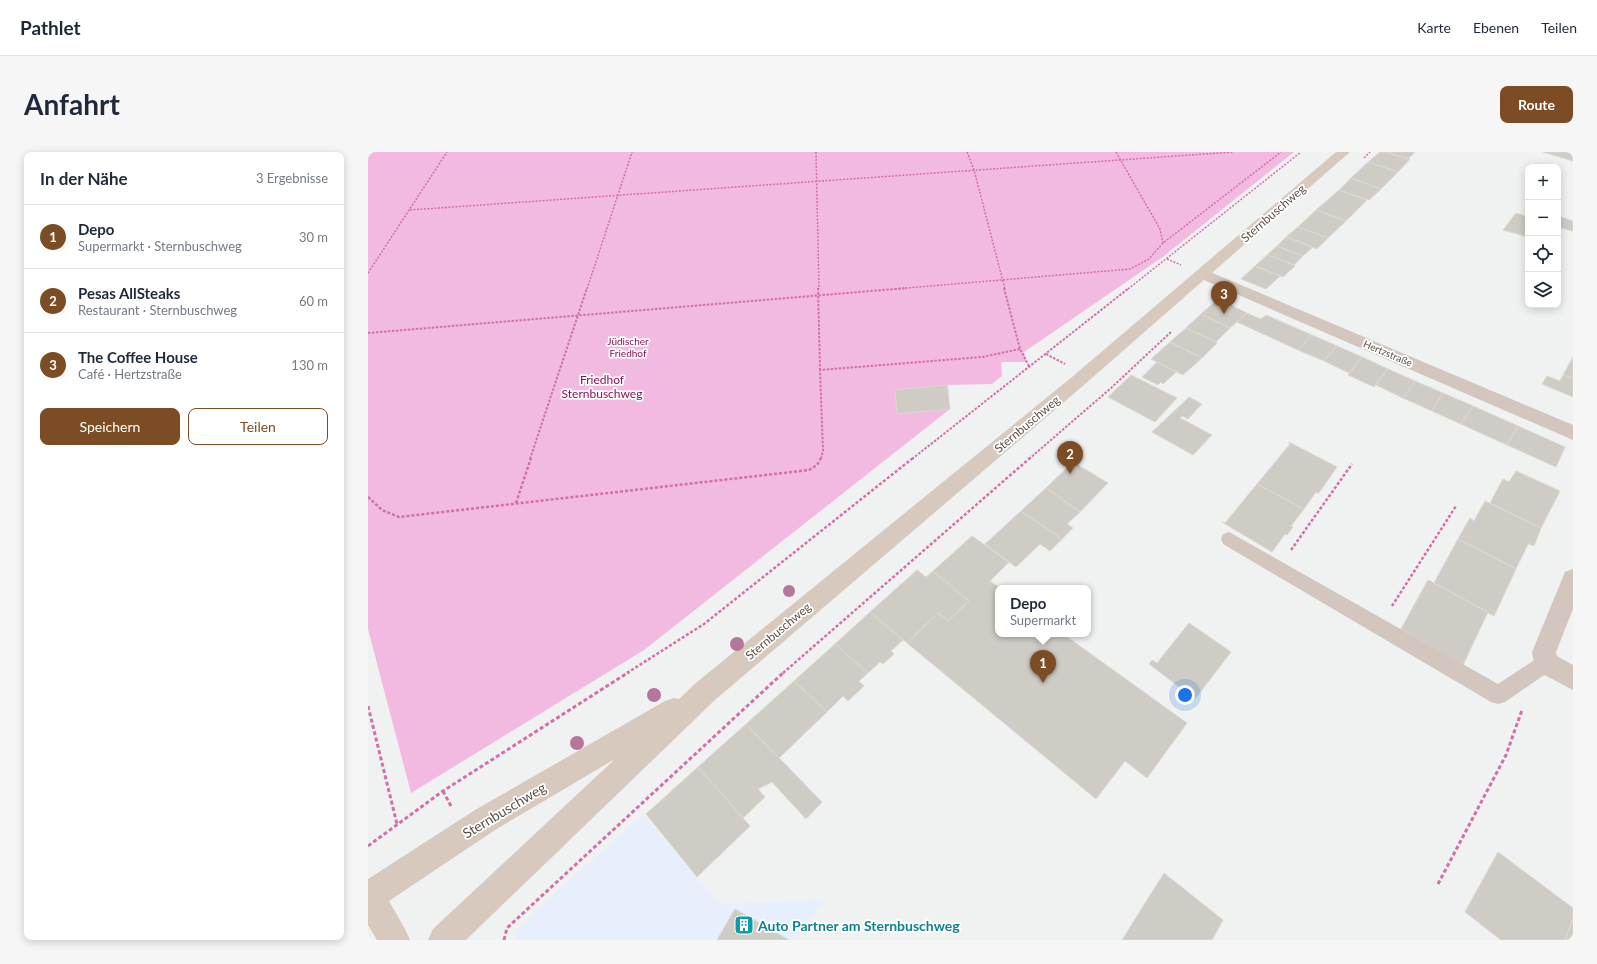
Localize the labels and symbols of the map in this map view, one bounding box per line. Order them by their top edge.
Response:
street label: Sternbuschweg [1238,181,1308,245]
pin: 3 [1211,281,1237,314]
park label: Jüdischer Friedhof [607,335,649,359]
street label: Hertzstraße [1362,337,1414,369]
park label: Friedhof Sternbuschweg [562,372,642,401]
street label: Sternbuschweg [991,392,1063,456]
pin: 2 [1057,441,1083,474]
street label: Sternbuschweg [742,599,814,663]
pin: 1 [1030,650,1056,683]
your location [1175,685,1195,705]
street label: Sternbuschweg [459,778,549,842]
building icon: Auto Partner am Sternbuschweg [733,914,755,936]
place label: Auto Partner am Sternbuschweg [757,917,960,934]

